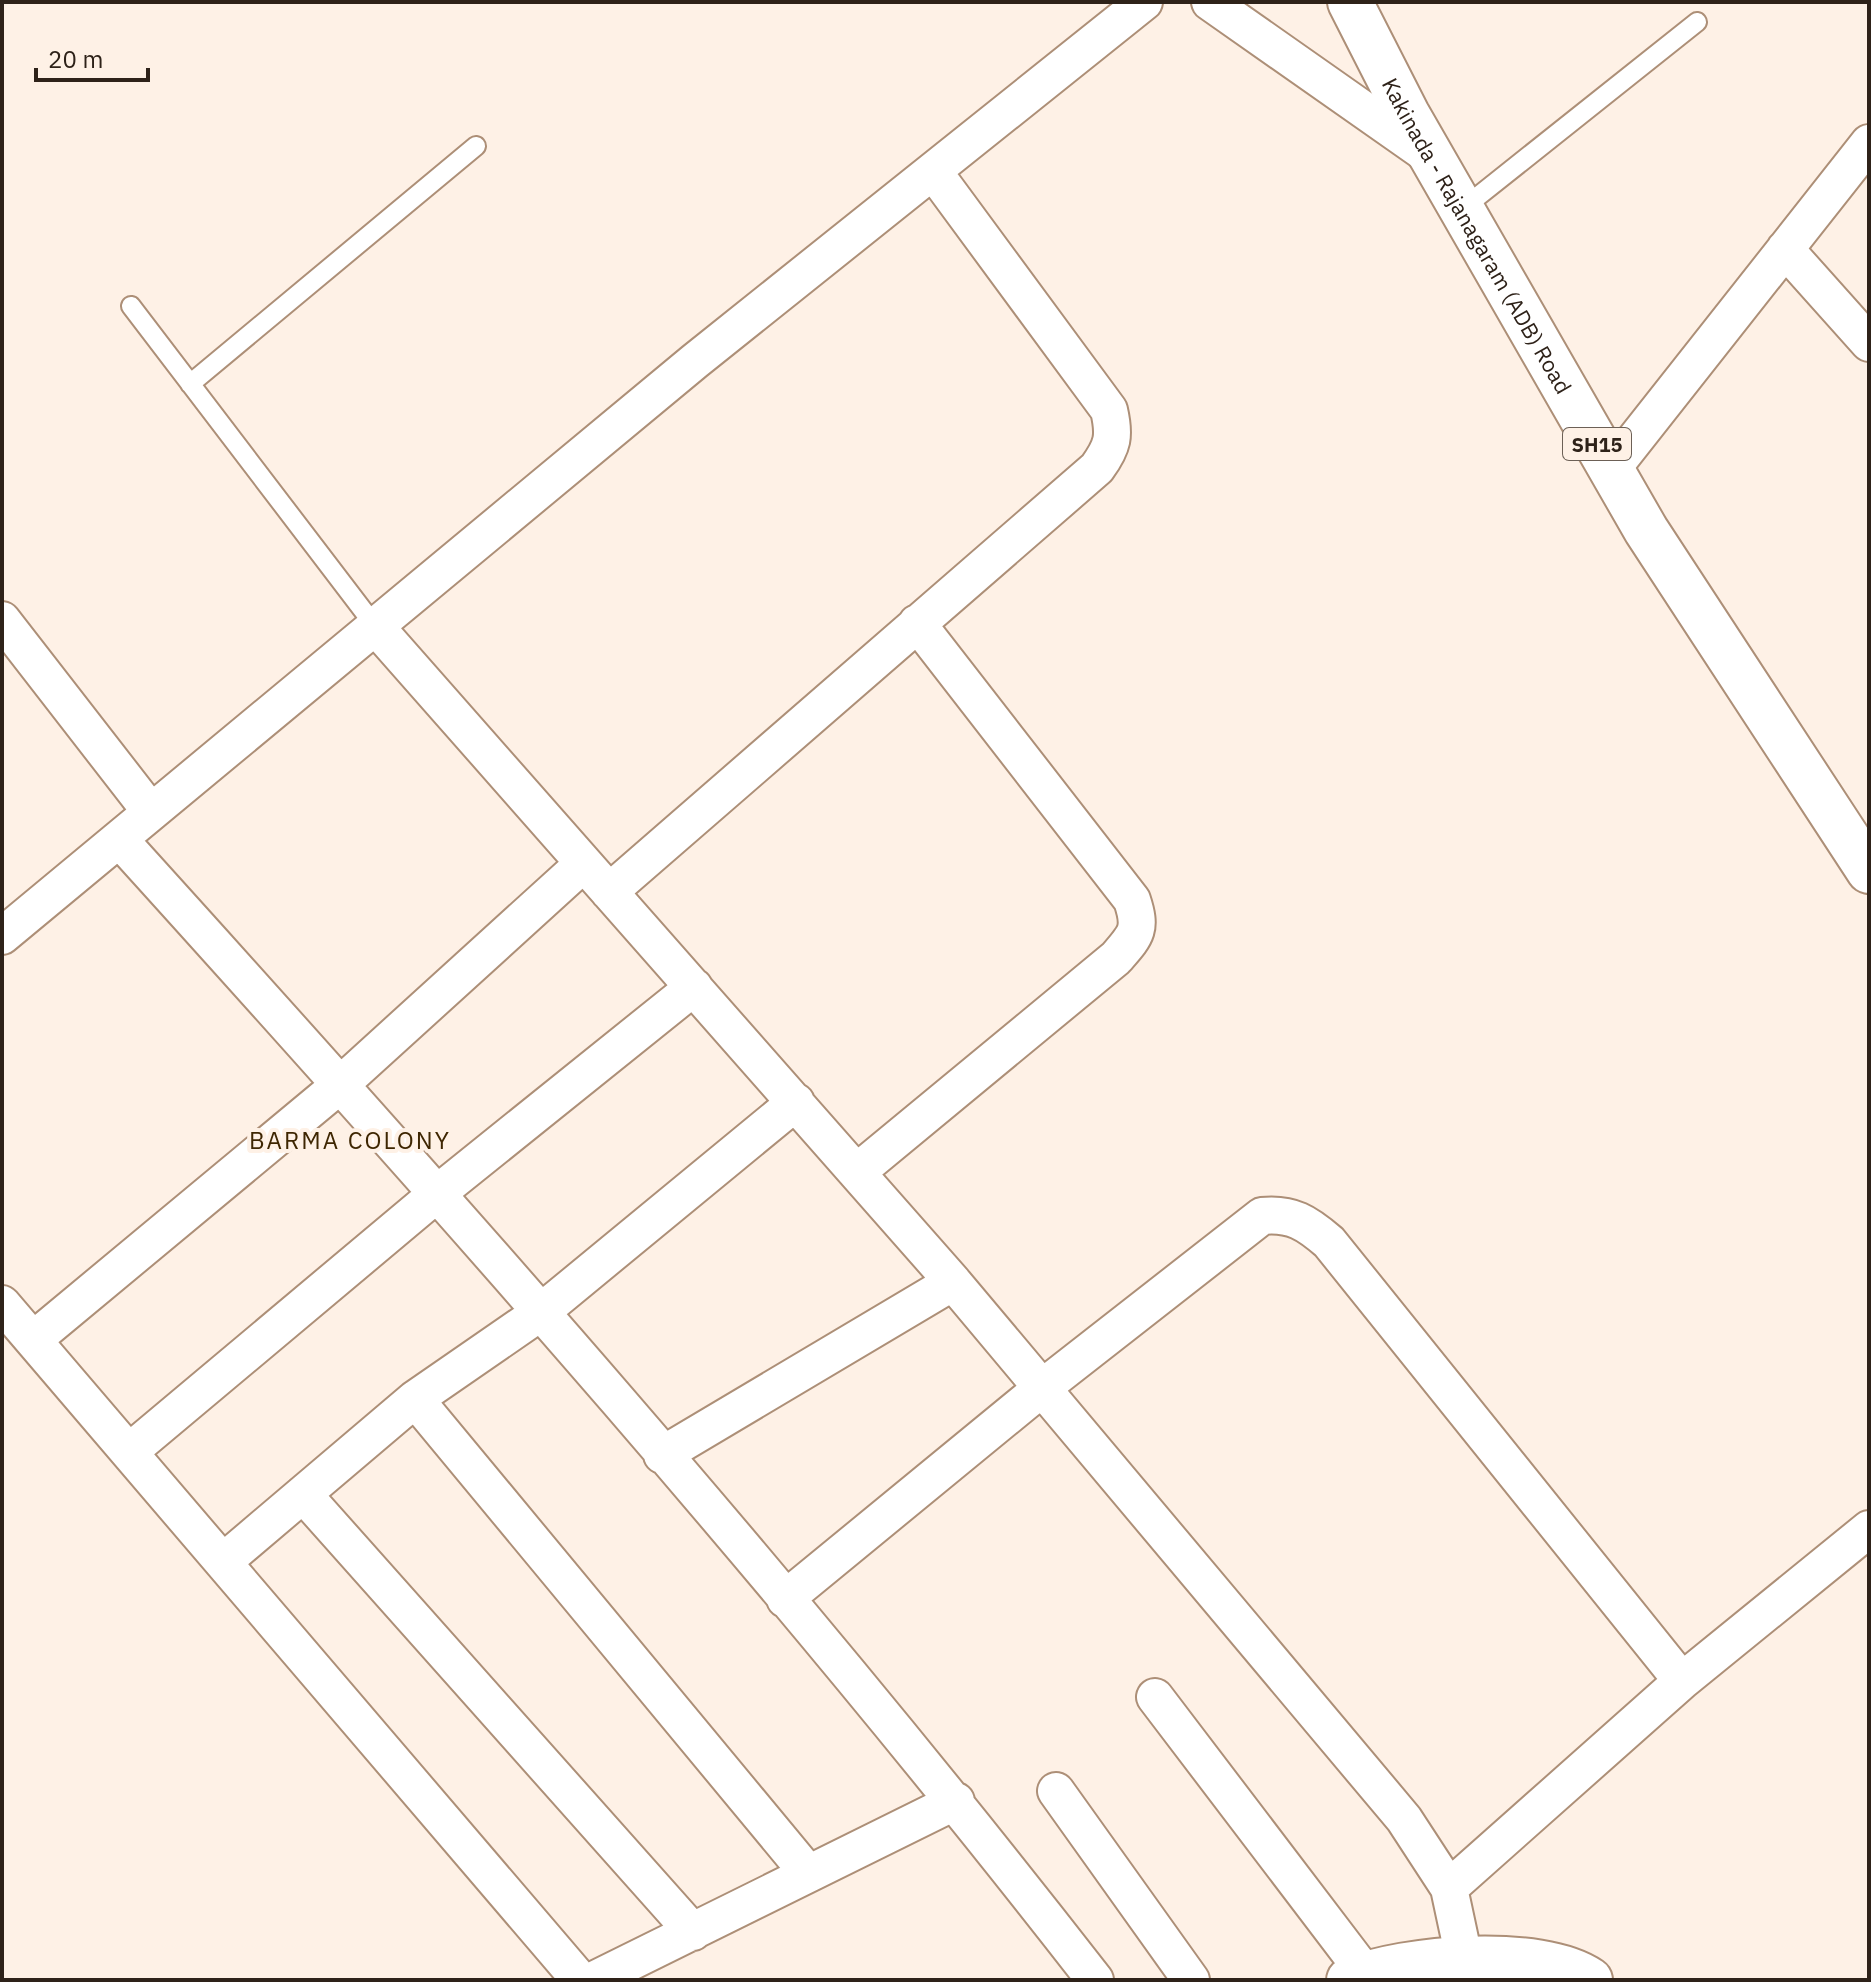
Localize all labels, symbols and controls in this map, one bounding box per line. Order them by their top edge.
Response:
scale bar [36,32,148,82]
text: 20 m [48,43,103,75]
street label: Kakinada - Rajanagaram (ADB) Road [1376,73,1579,398]
road number: SH15 [1563,428,1631,460]
district label: BARMA COLONY [249,1124,451,1156]

